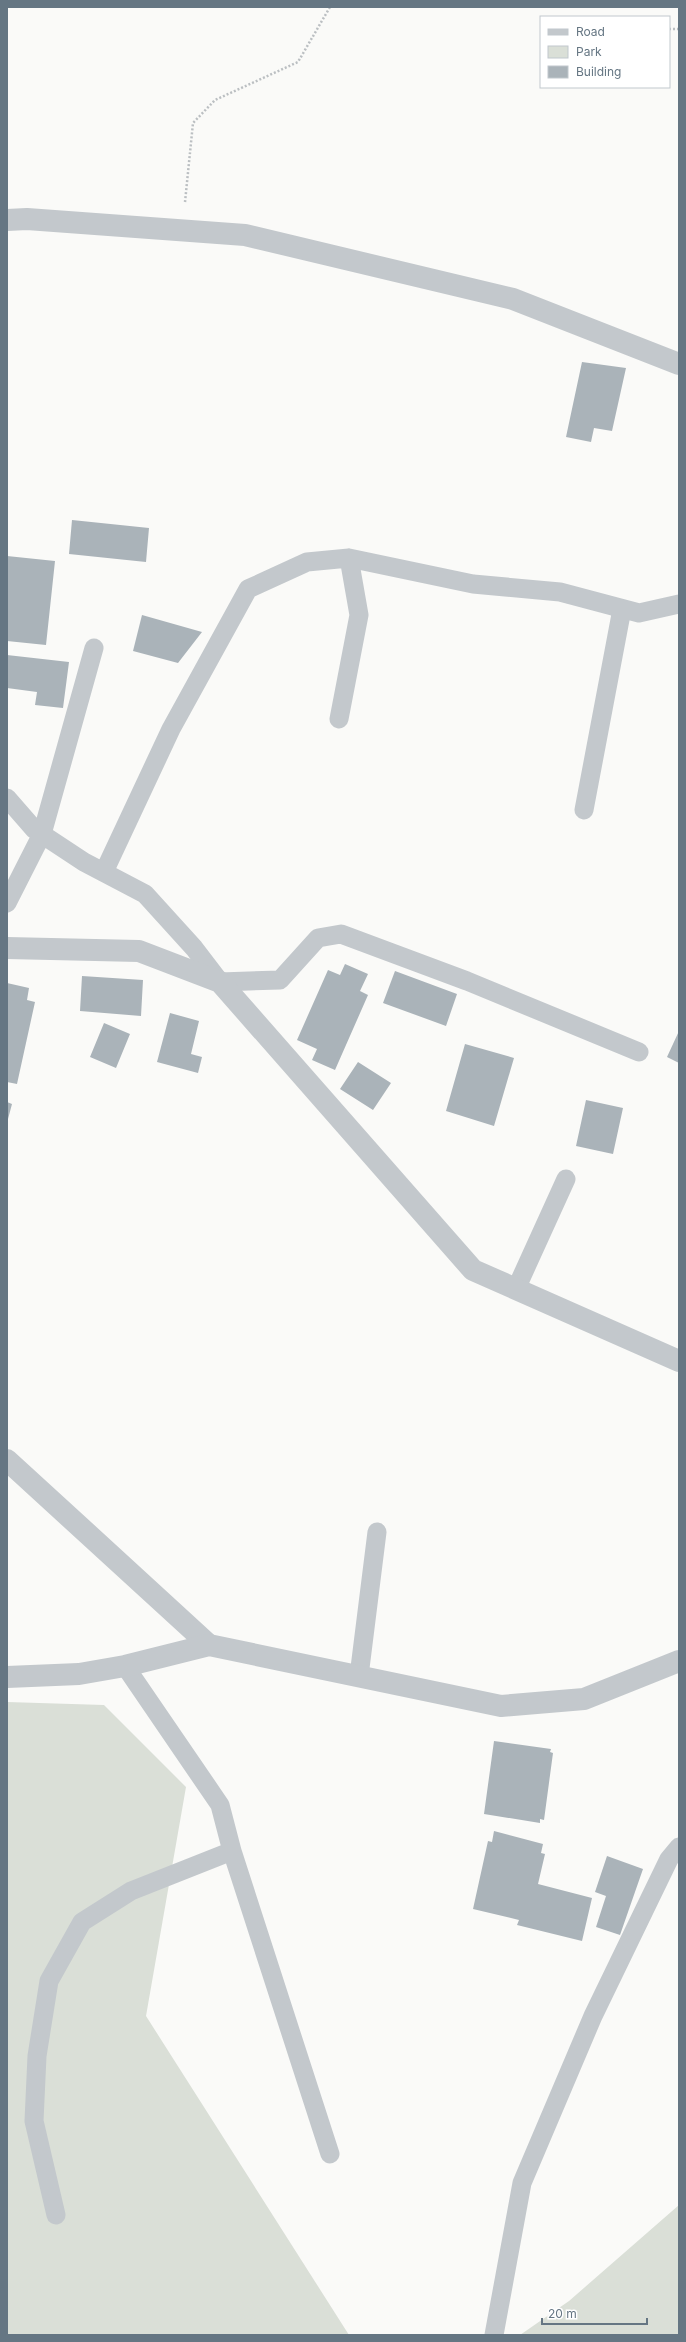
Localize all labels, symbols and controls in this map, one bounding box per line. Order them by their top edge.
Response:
legend [540,16,670,88]
text: Road [576,24,605,39]
text: Park [576,44,602,59]
text: Building [576,64,621,79]
scale bar [542,2300,647,2326]
text: 20 m [548,2306,577,2321]

